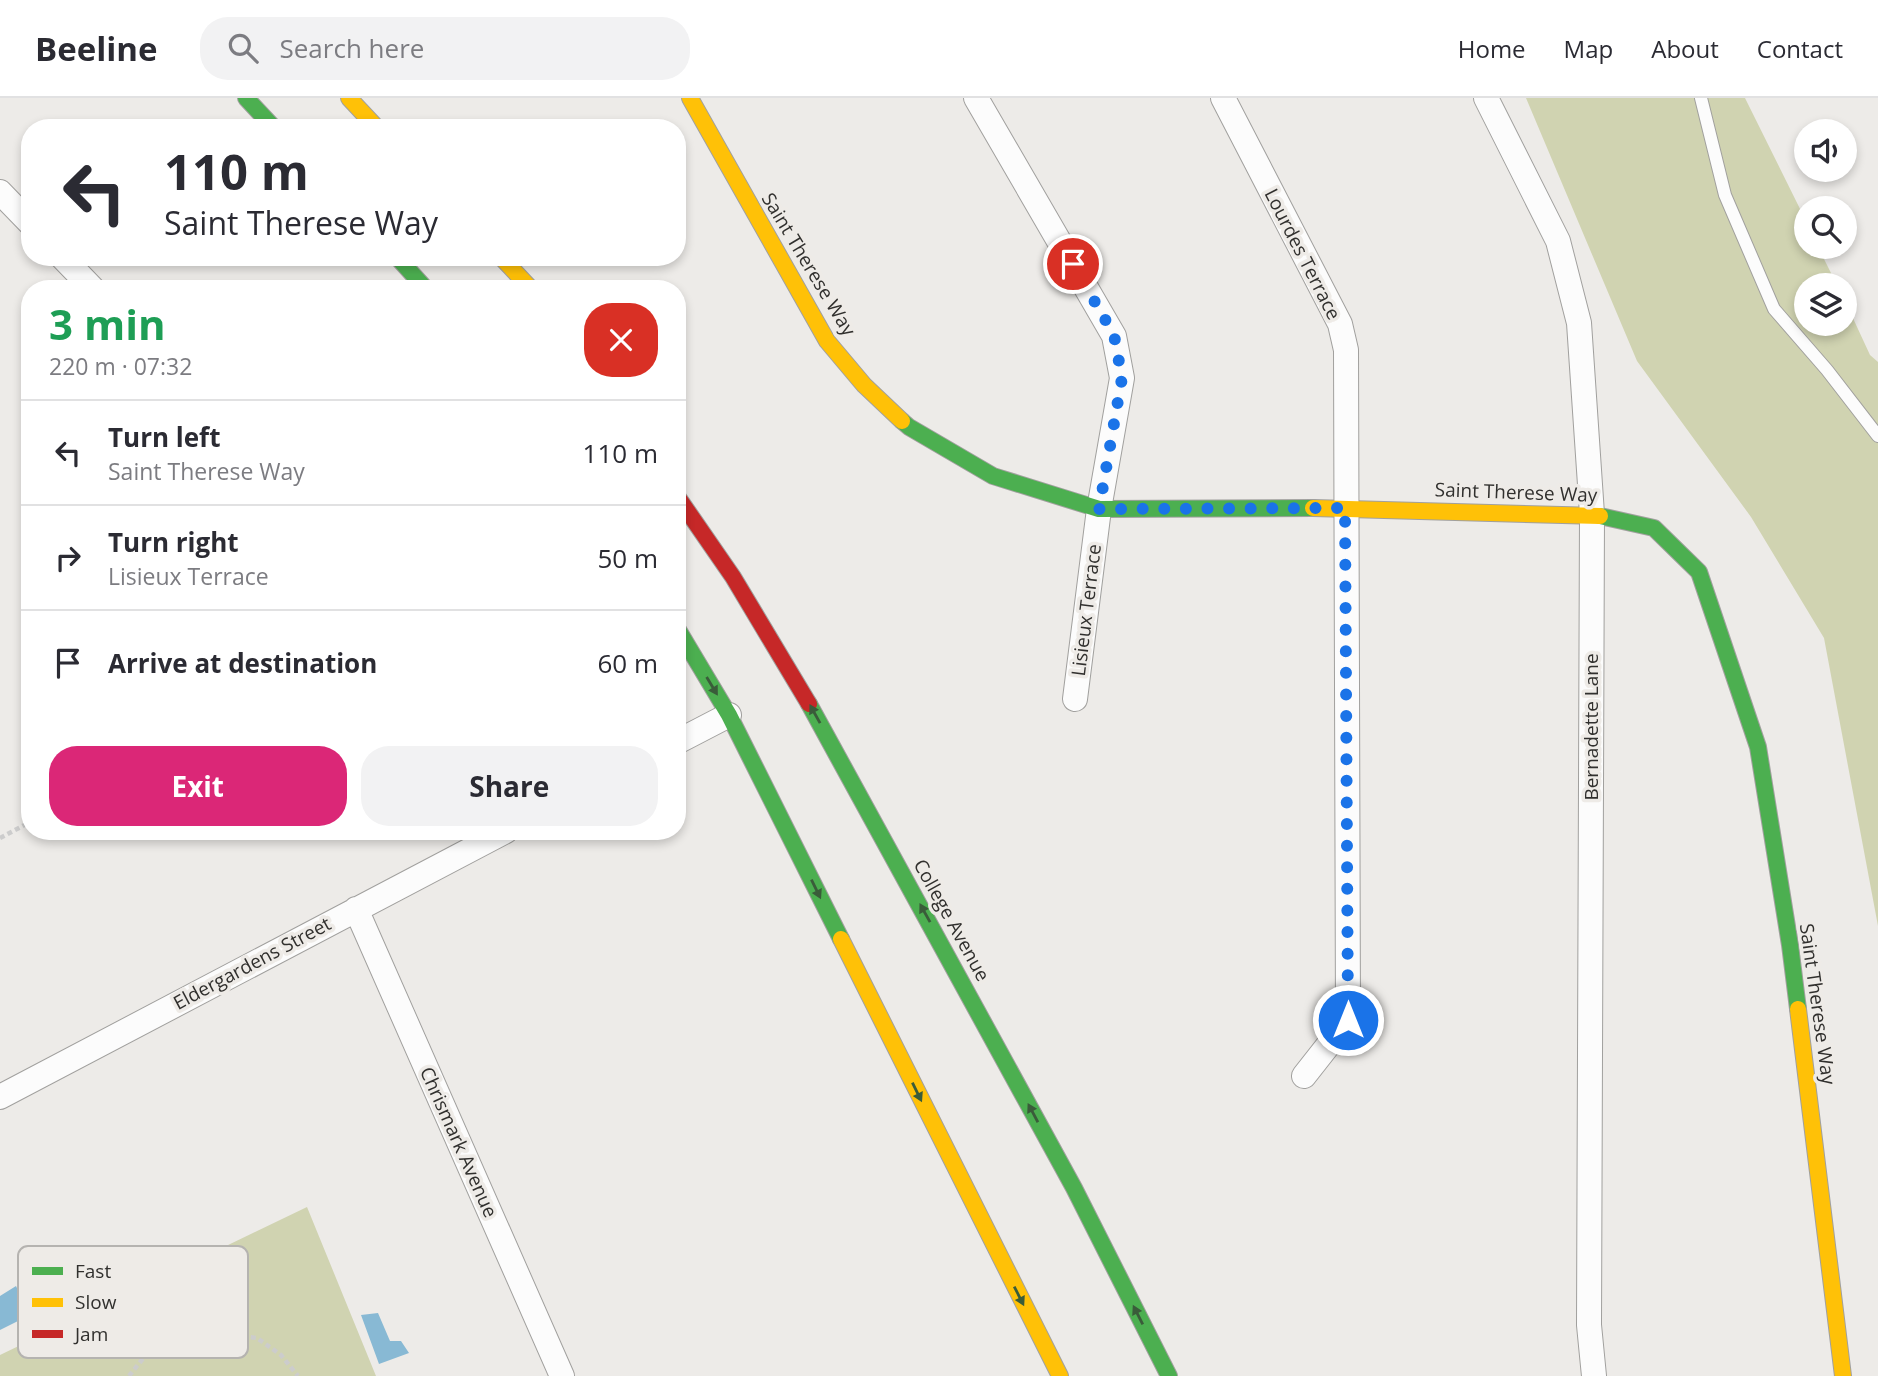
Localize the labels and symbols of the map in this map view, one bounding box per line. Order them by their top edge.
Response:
street label: Lourdes Terrace [1259,184,1347,324]
street label: Saint Therese Way [756,188,862,341]
pin [1043,234,1103,294]
street label: Saint Therese Way [1434,476,1598,508]
street label: Lisieux Terrace [1065,543,1107,677]
street label: Bernadette Lane [1578,653,1604,801]
one-way arrow [706,677,718,696]
one-way arrow [809,704,821,724]
street label: College Avenue [908,854,996,986]
one-way arrow [810,879,821,899]
one-way arrow [919,904,931,923]
street label: Eldergardens Street [169,910,336,1016]
street label: Saint Therese Way [1794,922,1842,1087]
position arrow [1311,983,1385,1057]
street label: Chrismark Avenue [414,1063,504,1221]
one-way arrow [911,1082,923,1102]
one-way arrow [1027,1103,1039,1123]
legend [18,1246,248,1358]
text: Fast [75,1258,111,1284]
one-way arrow [1014,1286,1025,1306]
text: Slow [75,1289,117,1315]
one-way arrow [1133,1305,1144,1325]
text: Jam [73,1321,108,1347]

